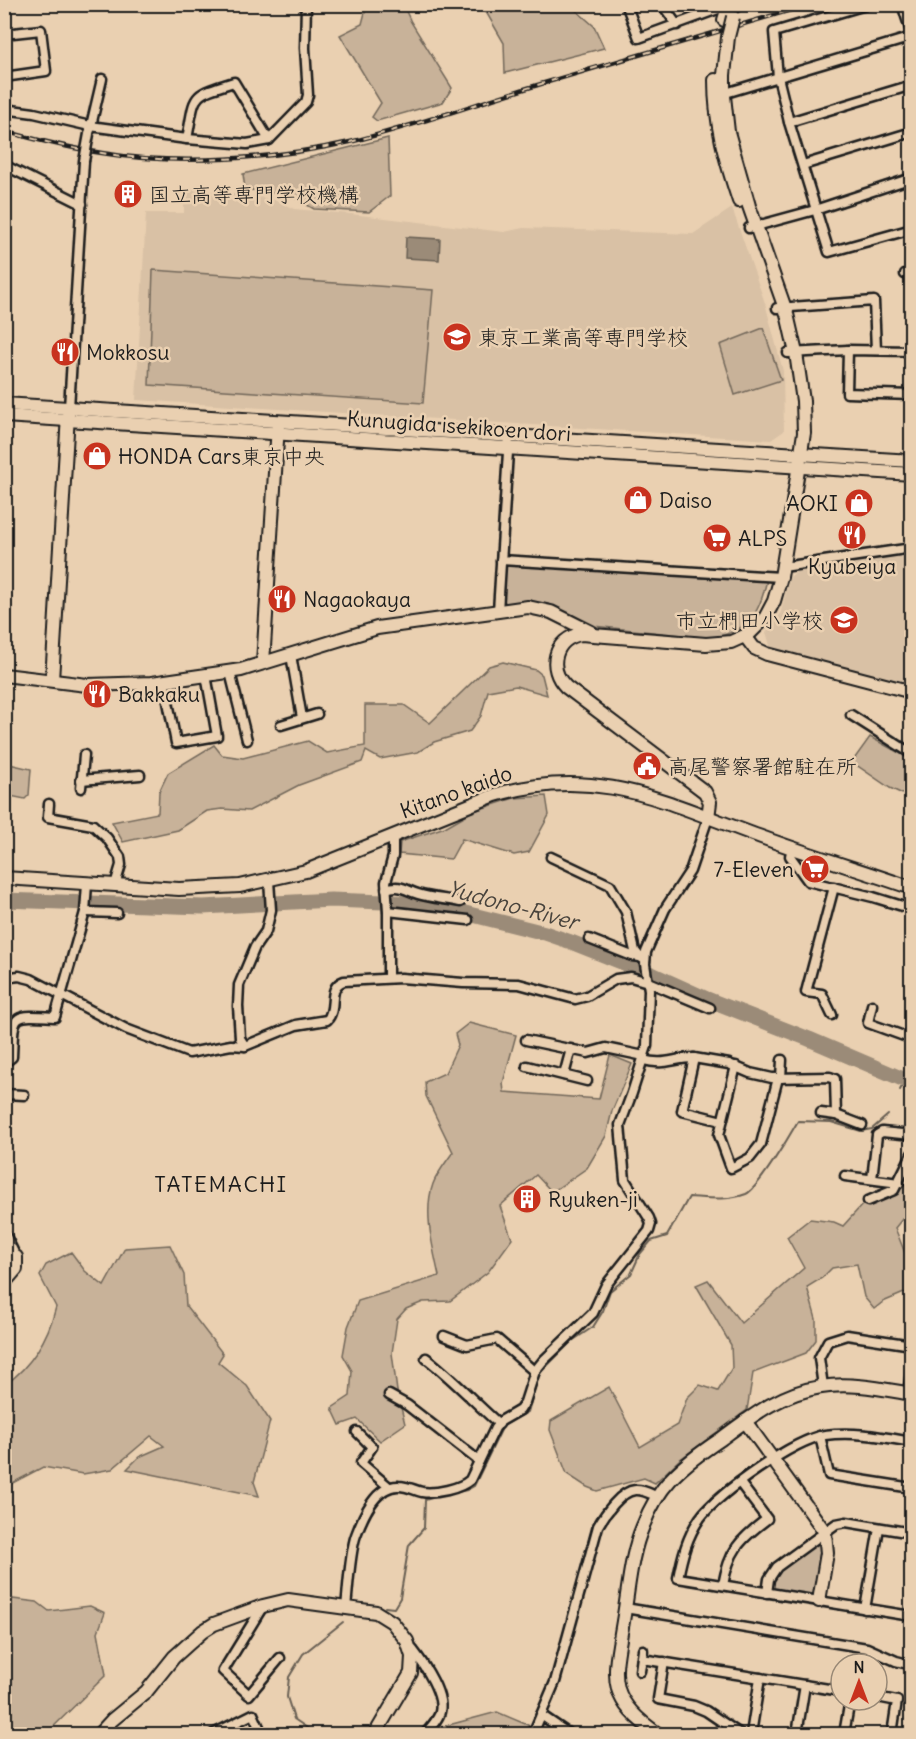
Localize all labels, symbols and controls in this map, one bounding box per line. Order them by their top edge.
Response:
building icon: 国立高等専門学校機構 [112,178,144,210]
place label: 国立高等専門学校機構 [149,181,359,208]
school or university icon: 東京工業高等専門学校 [441,321,473,353]
place label: 東京工業高等専門学校 [478,324,688,351]
restaurant icon: Mokkosu [49,336,81,368]
place label: Mokkosu [86,339,170,366]
street label: Kunugida isekikoen dori [346,405,572,447]
shop icon: HONDA Cars東京中央 [81,440,113,472]
place label: HONDA Cars東京中央 [118,443,325,470]
shop icon: Daiso [622,484,654,516]
place label: Daiso [659,487,712,514]
shop icon: AOKI [843,487,875,519]
place label: AOKI [786,490,838,517]
restaurant icon: Kyubeiya [836,519,868,551]
supermarket icon: ALPS [701,522,733,554]
place label: ALPS [738,525,787,552]
place label: Kyubeiya [808,553,896,580]
restaurant icon: Nagaokaya [266,583,298,615]
place label: Nagaokaya [303,586,411,613]
school or university icon: 市立椚田小学校 [828,604,860,636]
place label: 市立椚田小学校 [676,607,823,634]
restaurant icon: Bakkaku [81,678,113,710]
place label: Bakkaku [118,681,200,708]
public building icon: 高尾警察署館駐在所 [631,750,663,782]
place label: 高尾警察署館駐在所 [668,753,857,780]
street label: Kitano kaido [396,759,516,825]
supermarket icon: 7-Eleven [799,853,831,885]
place label: 7-Eleven [713,856,794,883]
water label: Yudono-River [445,874,584,937]
district label: TATEMACHI [154,1170,288,1198]
building icon: Ryuken-ji [511,1183,543,1215]
place label: Ryuken-ji [548,1186,638,1213]
north arrow [829,1652,889,1712]
text: N [853,1657,865,1677]

